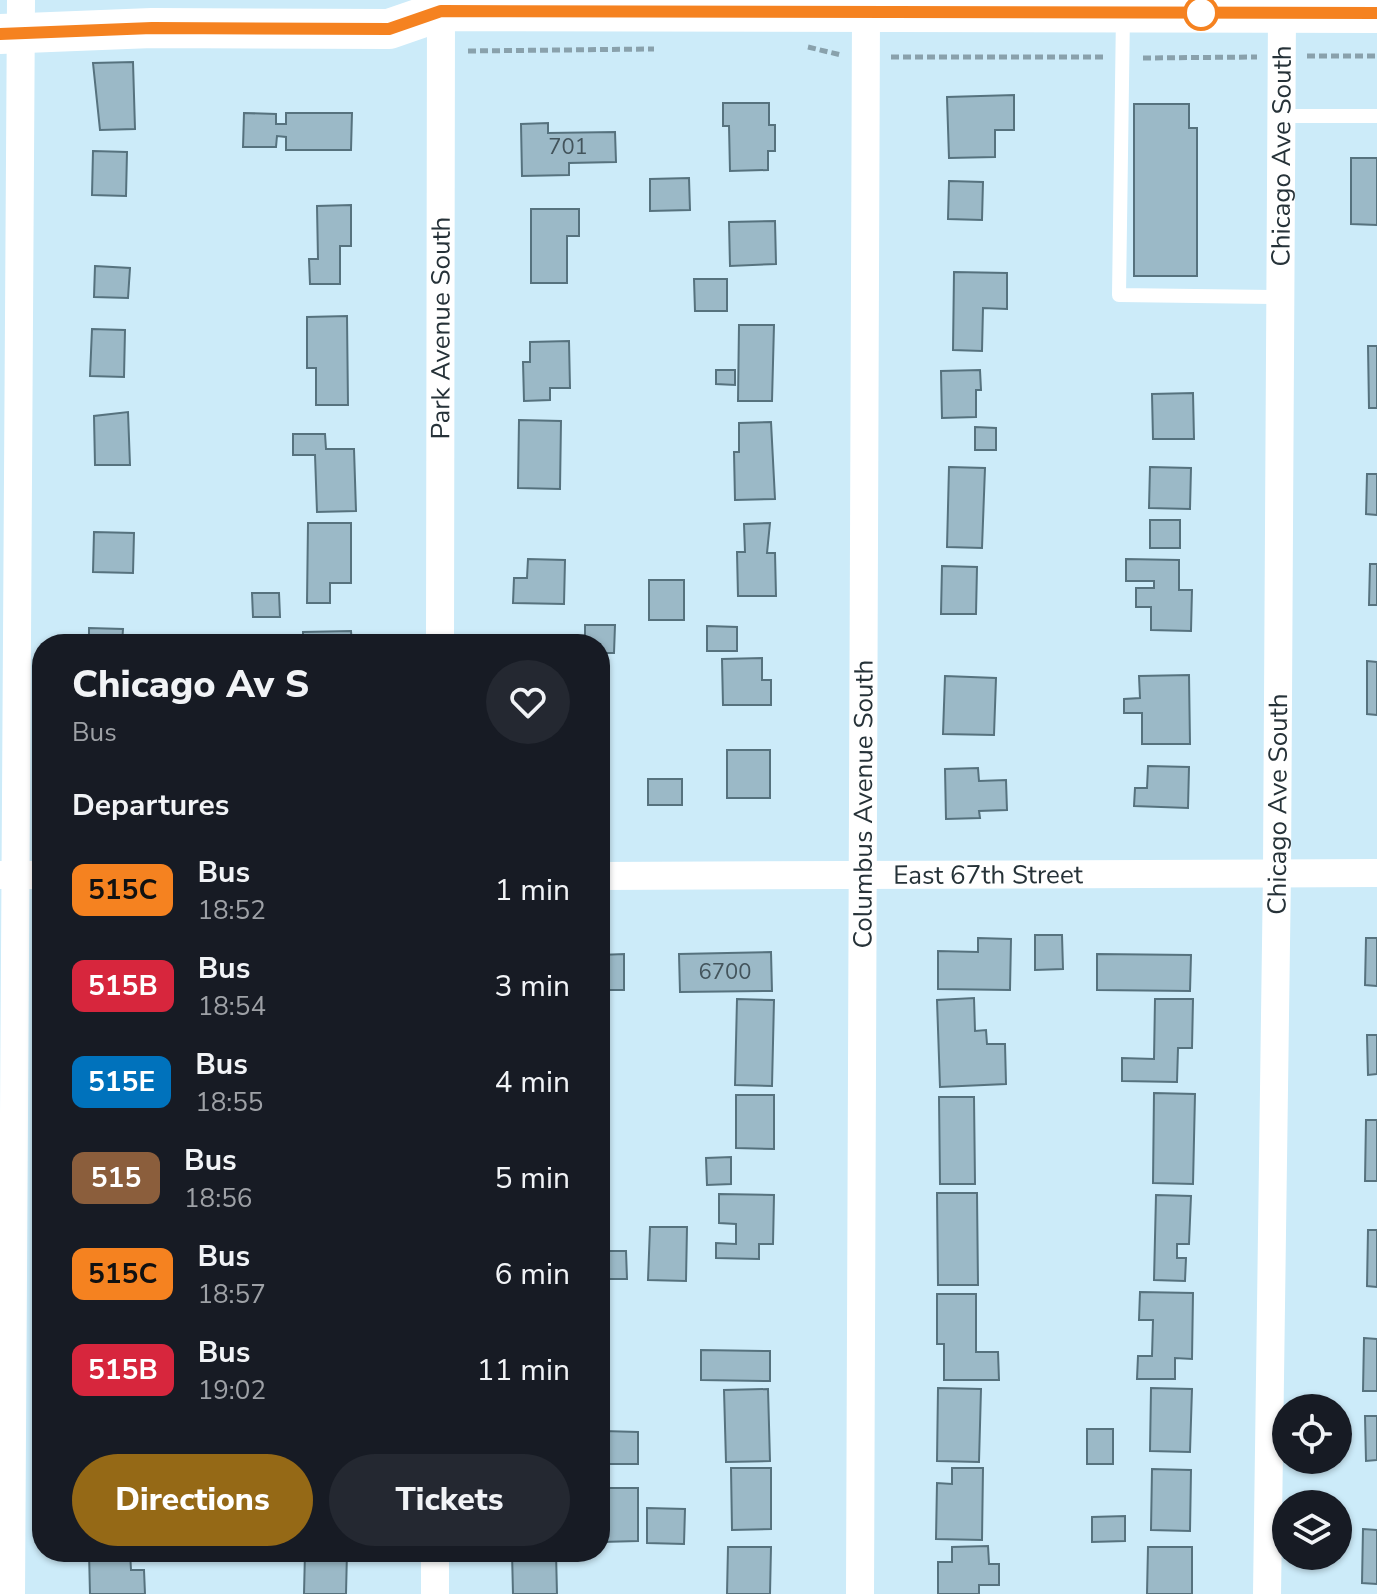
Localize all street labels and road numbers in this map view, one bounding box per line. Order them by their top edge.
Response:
street label: Chicago Ave South [1263,45,1299,267]
street label: Park Avenue South [423,217,458,439]
street label: Columbus Avenue South [845,660,881,948]
street label: Chicago Ave South [1259,693,1296,915]
street label: East 67th Street [893,857,1084,892]

